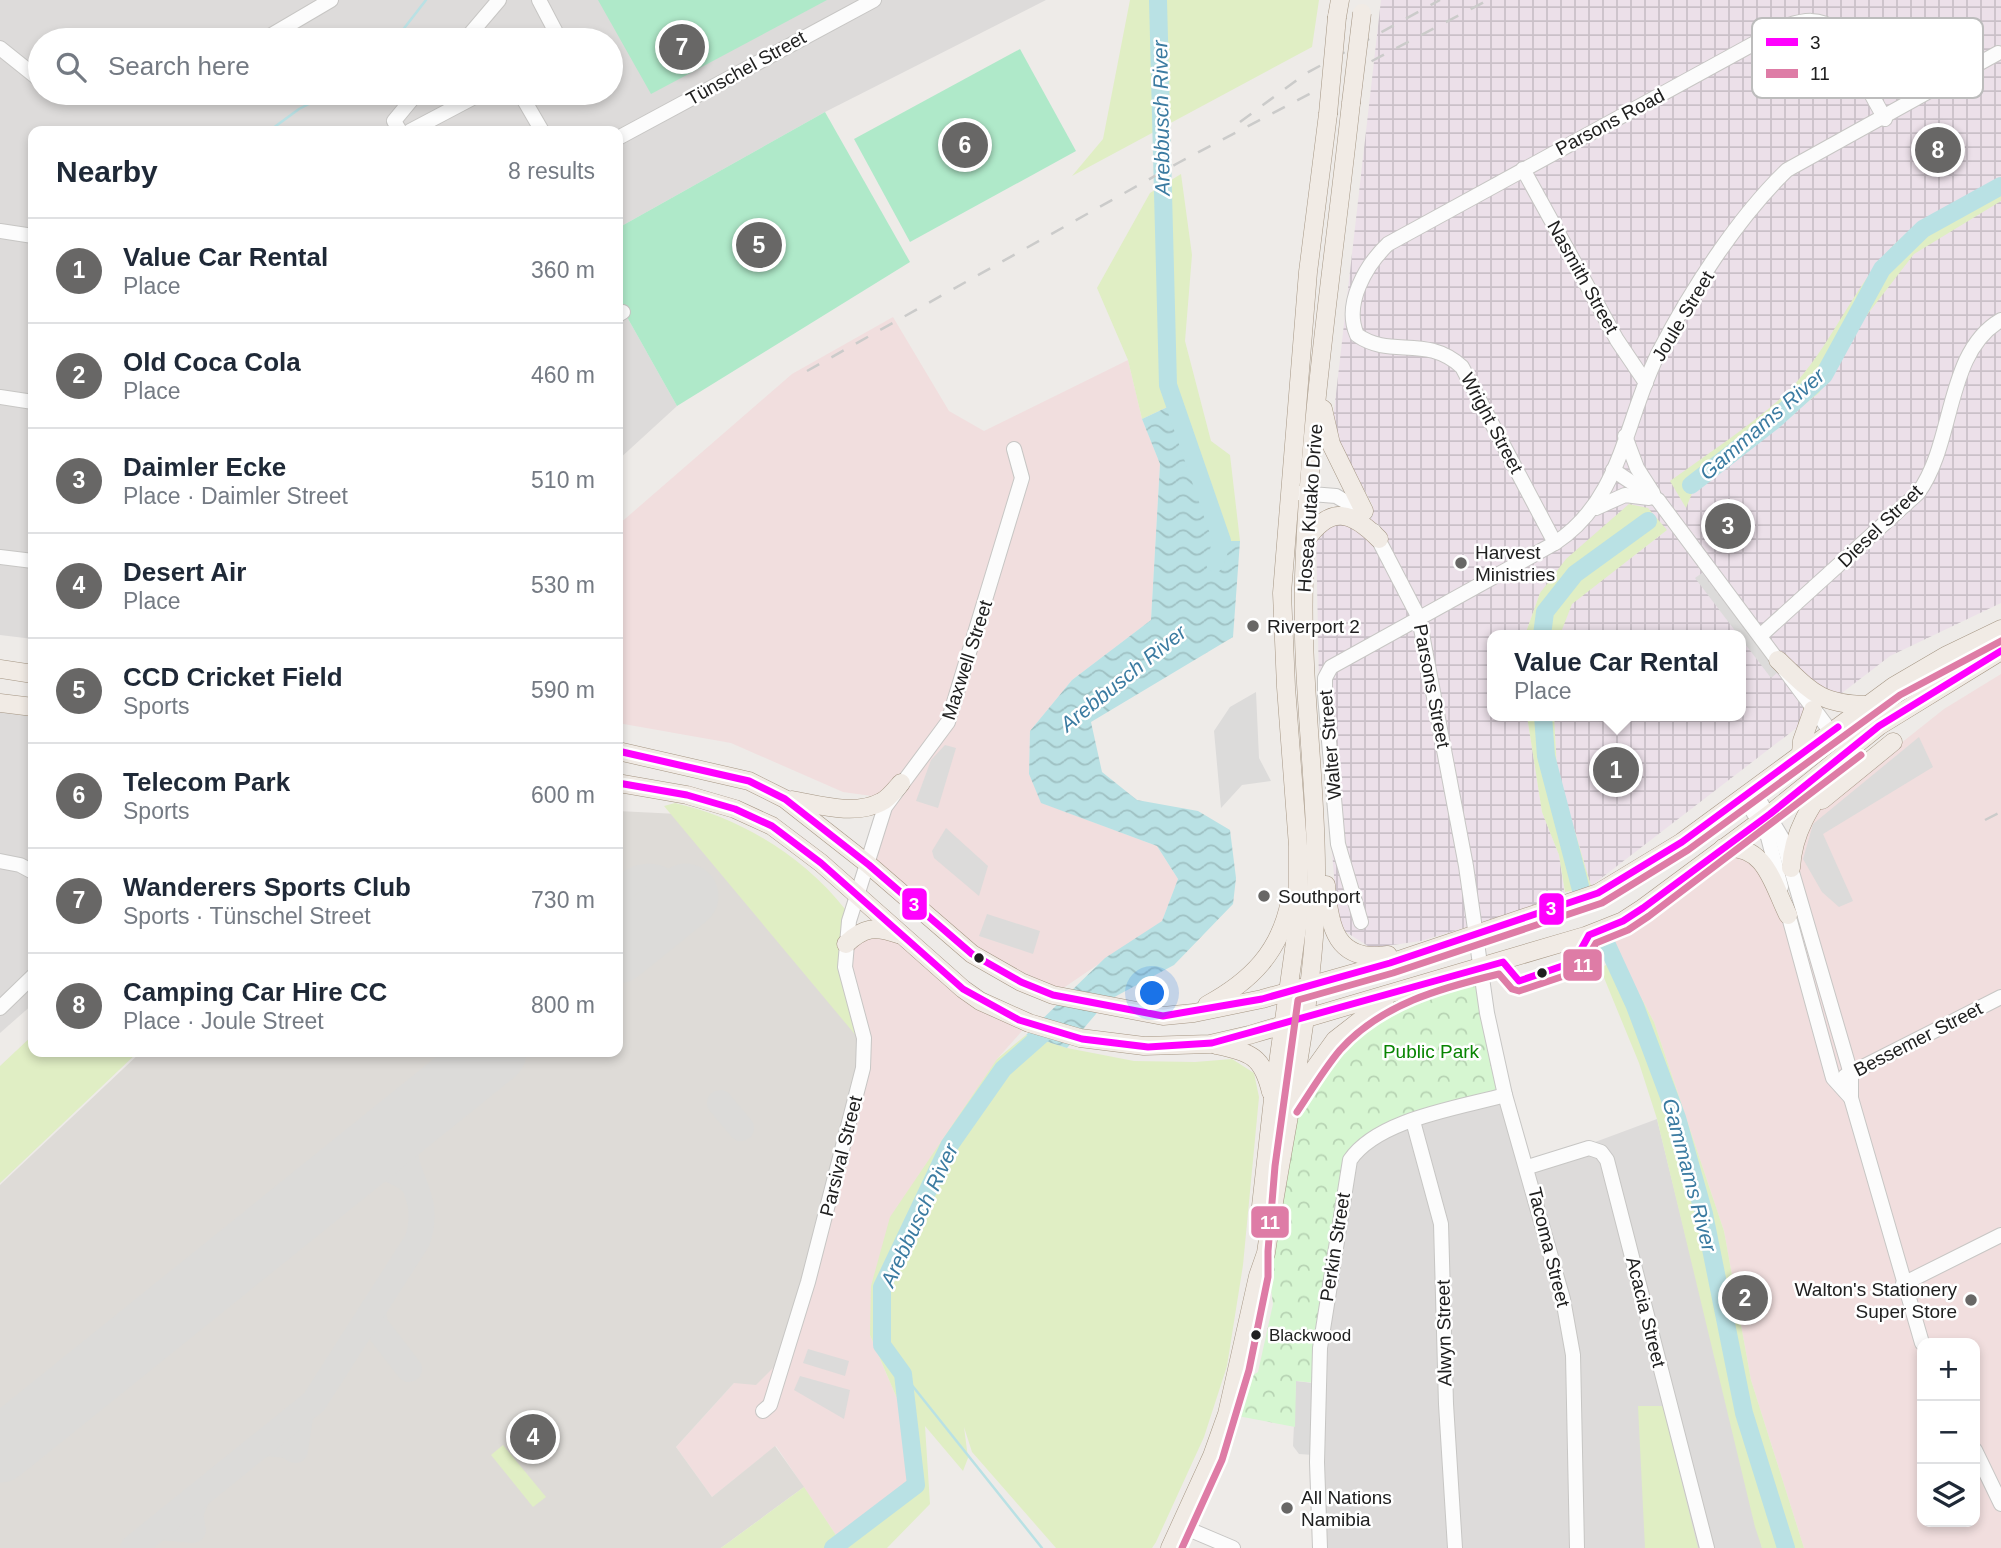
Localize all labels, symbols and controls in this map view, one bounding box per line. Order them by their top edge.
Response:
legend [1752,18,1983,98]
pin: 7 [659,21,705,73]
street label: Tünschel Street [683,26,810,109]
search box [28,28,623,105]
text: 3 [1810,32,1821,53]
water label: Arebbusch River [1148,39,1174,198]
icon: search [52,48,90,86]
text: Search here [108,51,250,81]
text: 11 [1810,63,1830,84]
street label: Parsons Road [1552,84,1668,160]
pin: 6 [942,119,988,171]
pin: 8 [1915,124,1961,176]
text: Nearby [56,155,158,188]
text: 8 results [508,158,595,184]
street label: Nasmith Street [1543,217,1623,338]
pin: 5 [736,219,782,271]
text: Value Car Rental [123,242,328,272]
text: 1 [73,257,85,283]
text: 360 m [531,257,595,283]
street label: Joule Street [1648,267,1718,365]
text: Place [123,273,181,299]
text: Old Coca Cola [123,347,301,377]
text: 2 [73,362,85,388]
text: 460 m [531,362,595,388]
water label: Gammams River [1695,363,1830,484]
street label: Wright Street [1457,369,1528,477]
text: Place [123,378,181,404]
street label: Hosea Kutako Drive [1294,423,1326,593]
text: Daimler Ecke [123,452,286,482]
text: 3 [73,467,85,493]
text: 510 m [531,467,595,493]
street label: Diesel Street [1834,480,1927,571]
text: Place · Daimler Street [123,483,348,509]
pin: 3 [1705,500,1751,552]
place label: Harvest Ministries [1475,542,1555,585]
marker: Harvest Ministries [1453,555,1469,571]
text: Desert Air [123,557,246,587]
text: 4 [73,572,85,598]
text: 530 m [531,572,595,598]
text: Place [123,588,181,614]
street label: Maxwell Street [938,597,996,722]
place label: Riverport 2 [1267,616,1360,637]
marker: Riverport 2 [1245,618,1261,634]
water label: Arebbusch River [1054,620,1191,737]
street label: Parsons Street [1410,622,1454,750]
popup [1487,630,1746,721]
text: Value Car Rental [1514,647,1719,677]
text: CCD Cricket Field [123,662,343,692]
text: 5 [73,677,85,703]
text: 590 m [531,677,595,703]
text: Place [1514,678,1571,704]
street label: Walter Street [1315,689,1345,801]
text: Sports [123,693,189,719]
pin: 1 [1593,744,1639,796]
text: Telecom Park [123,767,290,797]
text: 6 [73,782,85,808]
text: 600 m [531,782,595,808]
text: Sports [123,798,189,824]
text: Wanderers Sports Club [123,872,411,902]
place label: Southport [1278,886,1361,907]
text: 7 [73,887,85,913]
text: 730 m [531,887,595,913]
line badge: 3 [901,887,928,921]
marker: Southport [1256,888,1272,904]
line badge: 3 [1538,892,1565,926]
text: 3 [909,894,919,915]
text: 3 [1546,898,1556,919]
text: Sports · Tünschel Street [123,903,371,929]
line badge: 11 [1562,948,1603,982]
unlabelled marker [972,951,986,965]
text: 11 [1573,955,1593,976]
unlabelled marker [1535,966,1549,980]
your location [1135,976,1169,1010]
text: Camping Car Hire CC [123,977,387,1007]
text: 8 [73,992,85,1018]
text: 800 m [531,992,595,1018]
street label: Bessemer Street [1850,997,1986,1080]
text: Place · Joule Street [123,1008,324,1034]
park label: Public Park [1383,1041,1480,1062]
street label: Parsival Street [816,1093,866,1218]
water label: Gammams River [1659,1096,1722,1255]
water label: Arebbusch River [875,1139,963,1292]
street label: Tacoma Street [1524,1185,1574,1310]
street label: Perkin Street [1316,1190,1354,1303]
line badge: 11 [1250,1205,1290,1239]
text: 11 [1260,1212,1280,1233]
street label: Acacia Street [1622,1255,1670,1370]
pin: 2 [1722,1272,1768,1324]
street label: Alwyn Street [1433,1279,1455,1387]
place label: Walton's Stationery Super Store [1795,1279,1957,1322]
marker: Walton's Stationery Super Store [1963,1292,1979,1308]
place label: Blackwood [1269,1326,1351,1345]
marker: Blackwood [1249,1328,1263,1342]
map controls [1917,1338,1980,1527]
button: + [1917,1338,1980,1401]
button: − [1917,1401,1980,1464]
pin: 4 [510,1411,556,1463]
button: layers [1917,1464,1980,1527]
place label: All Nations Namibia [1301,1487,1392,1530]
marker: All Nations Namibia [1279,1500,1295,1516]

